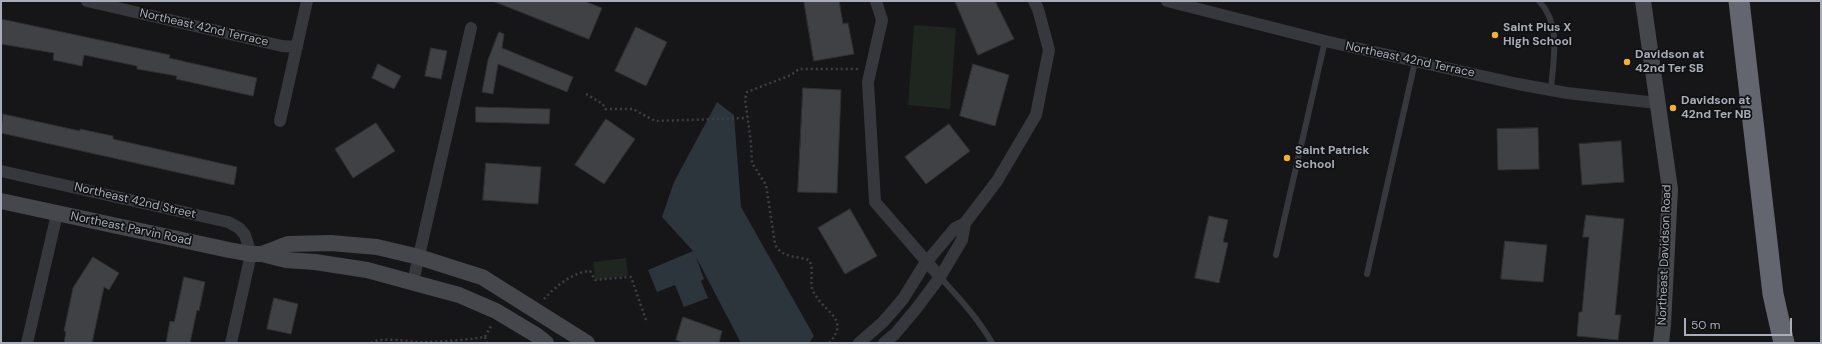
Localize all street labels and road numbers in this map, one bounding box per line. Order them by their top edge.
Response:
street label: Northeast 42nd Terrace [138,6,270,50]
street label: Northeast 42nd Terrace [1344,39,1476,81]
street label: Northeast 42nd Street [73,180,197,222]
street label: Northeast Davidson Road [1655,184,1675,326]
street label: Northeast Parvin Road [69,209,193,249]

